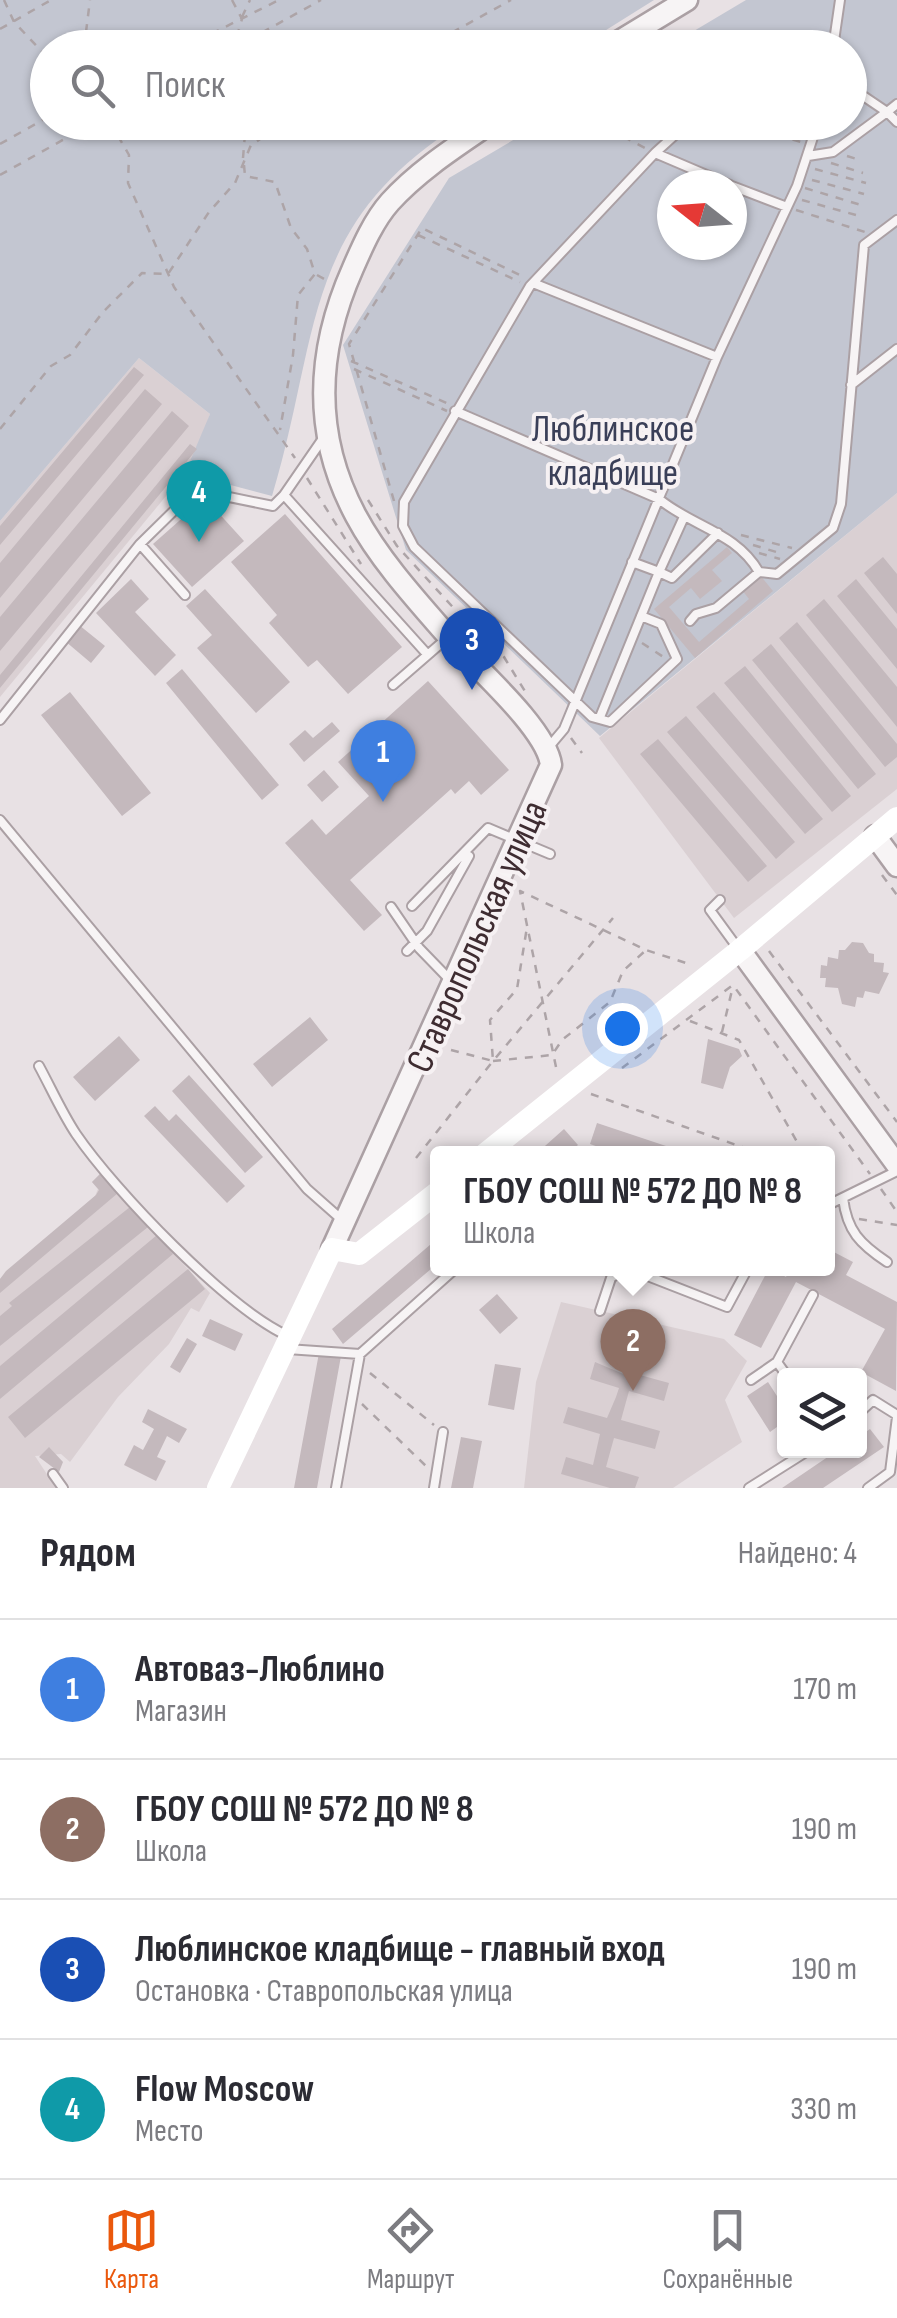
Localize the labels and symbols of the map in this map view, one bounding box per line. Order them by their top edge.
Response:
north arrow [657,170,747,260]
park label: Люблинское кладбище [532,407,694,496]
pin: 4 [166,460,232,542]
pin: 3 [440,608,504,690]
pin: 1 [350,720,416,802]
street label: Ставропольская улица [397,794,557,1079]
your location [597,1003,648,1054]
pin: 2 [600,1308,666,1391]

